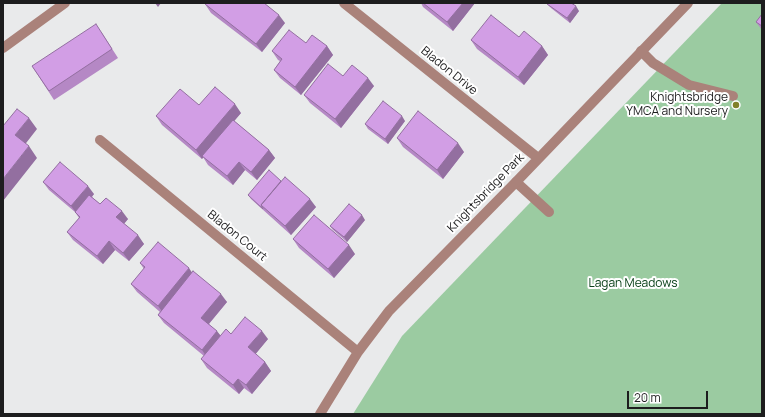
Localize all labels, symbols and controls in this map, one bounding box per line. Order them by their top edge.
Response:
street label: Bladon Drive [418,44,480,98]
place label: Knightsbridge YMCA and Nursery [626,91,728,119]
marker: Knightsbridge YMCA and Nursery [731,100,741,110]
street label: Knightsbridge Park [445,151,527,235]
street label: Bladon Court [204,208,270,264]
park label: Lagan Meadows [589,277,677,291]
scale bar [629,383,710,409]
text: 20 m [634,389,661,406]

